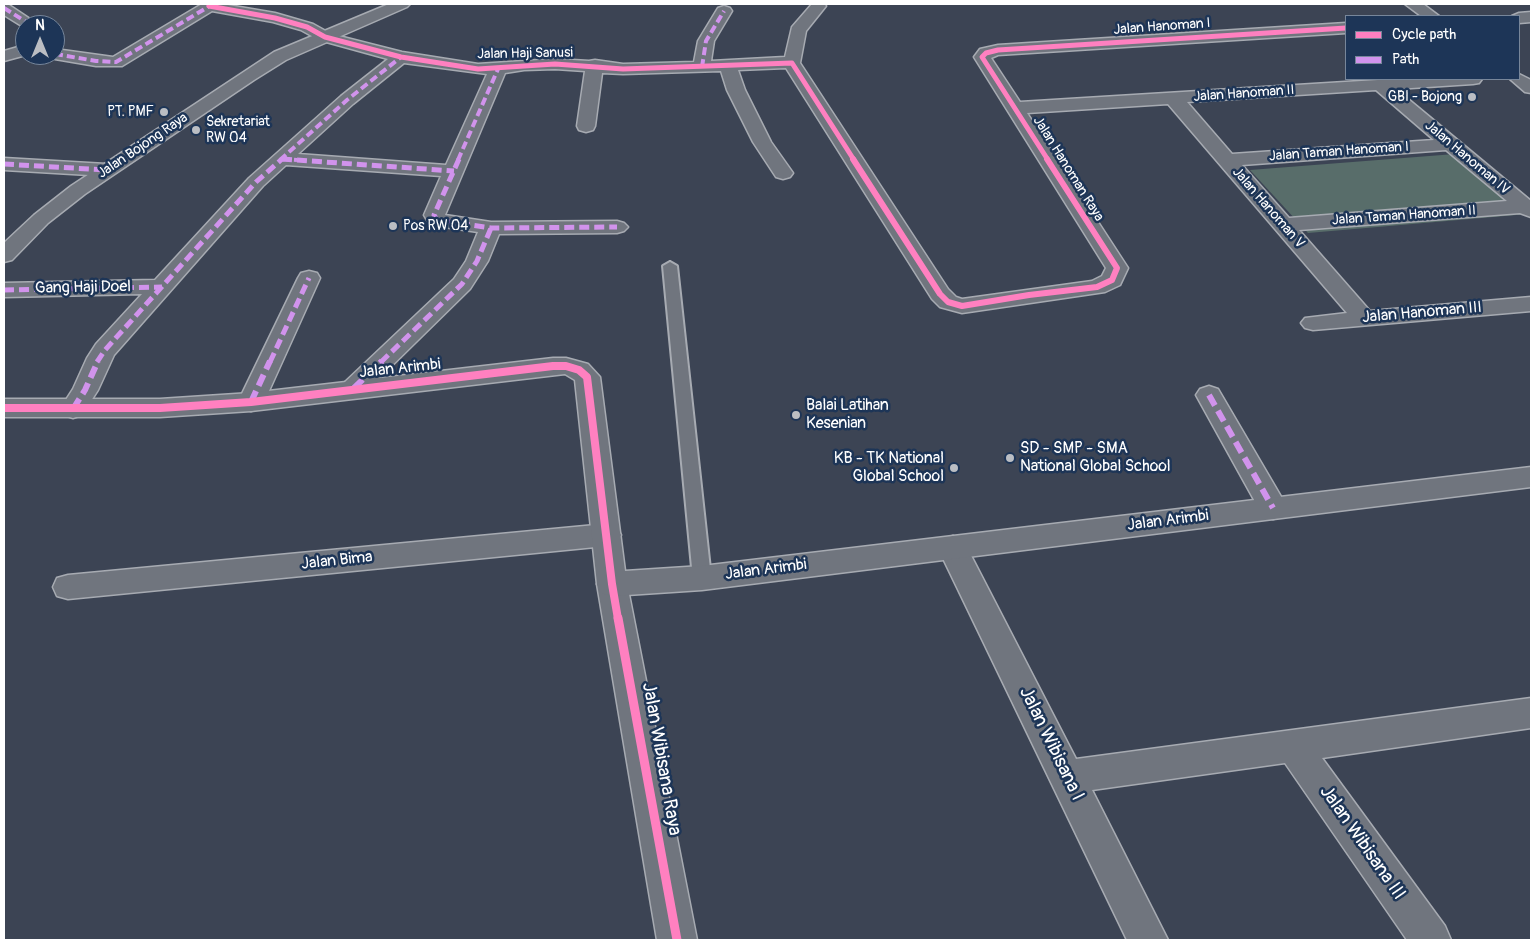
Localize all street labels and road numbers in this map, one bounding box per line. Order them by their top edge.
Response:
street label: Jalan Hanoman I [1113,15,1211,39]
street label: Jalan Haji Sanusi [477,45,573,63]
street label: Jalan Hanoman II [1193,82,1295,106]
street label: Jalan Bojong Raya [95,110,191,182]
street label: Jalan Hanoman Raya [1029,113,1107,225]
street label: Jalan Hanoman IV [1421,118,1513,198]
street label: Jalan Taman Hanoman I [1268,139,1410,165]
street label: Jalan Hanoman V [1228,164,1308,252]
street label: Jalan Taman Hanoman II [1332,203,1476,229]
street label: Gang Haji Doel [35,278,131,298]
street label: Jalan Hanoman III [1361,298,1483,328]
street label: Jalan Arimbi [358,355,442,383]
street label: Jalan Arimbi [1126,506,1210,536]
street label: Jalan Bima [300,548,374,574]
street label: Jalan Arimbi [724,555,808,585]
street label: Jalan Wibisana Raya [636,681,686,837]
street label: Jalan Wibisana I [1014,683,1088,805]
street label: Jalan Wibisana III [1314,781,1410,905]

